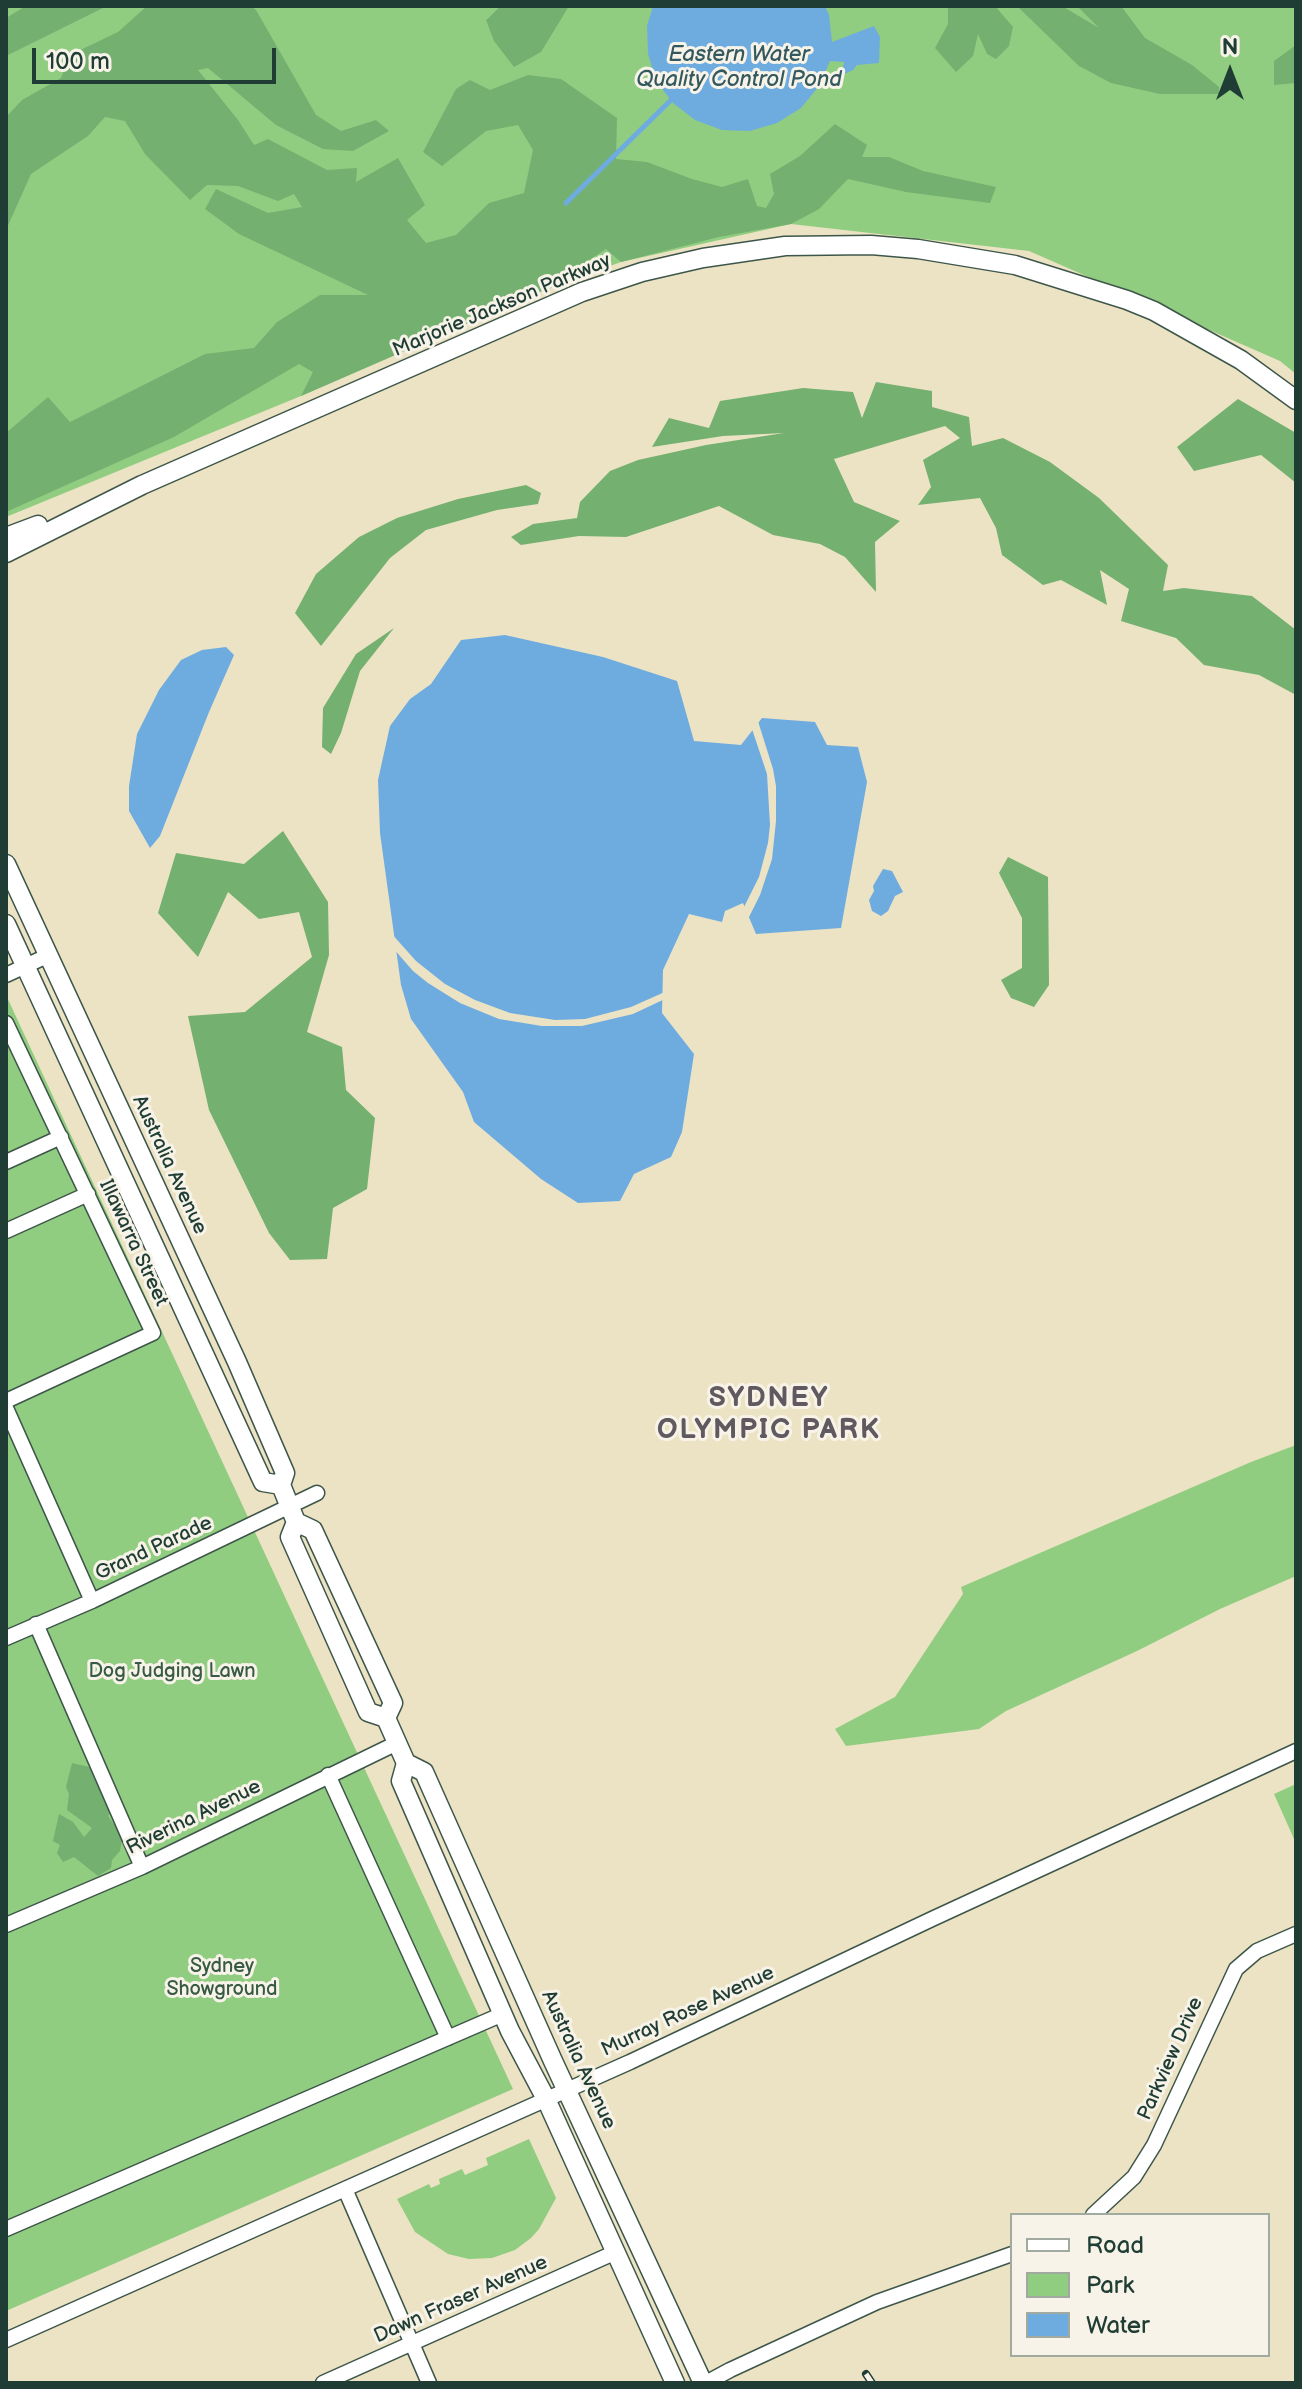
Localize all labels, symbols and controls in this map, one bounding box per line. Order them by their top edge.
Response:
scale bar [36,32,280,82]
north arrow [1190,32,1270,112]
text: N [1222,34,1238,61]
water label: Eastern Water Quality Control Pond [636,42,842,94]
text: 100 m [46,47,110,76]
street label: Marjorie Jackson Parkway [389,249,615,363]
street label: Australia Avenue [126,1092,212,1238]
street label: Illawarra Street [93,1176,173,1310]
district label: SYDNEY OLYMPIC PARK [657,1382,881,1448]
street label: Grand Parade [92,1512,216,1586]
park label: Dog Judging Lawn [89,1660,255,1684]
street label: Riverina Avenue [123,1775,265,1861]
park label: Sydney Showground [166,1955,278,2002]
street label: Murray Rose Avenue [598,1961,778,2063]
street label: Australia Avenue [535,1987,621,2133]
street label: Parkview Drive [1133,1994,1209,2124]
legend [1010,2213,1270,2357]
text: Road [1086,2231,1144,2260]
street label: Dawn Fraser Avenue [371,2251,551,2349]
text: Park [1086,2271,1134,2300]
text: Water [1086,2311,1150,2340]

